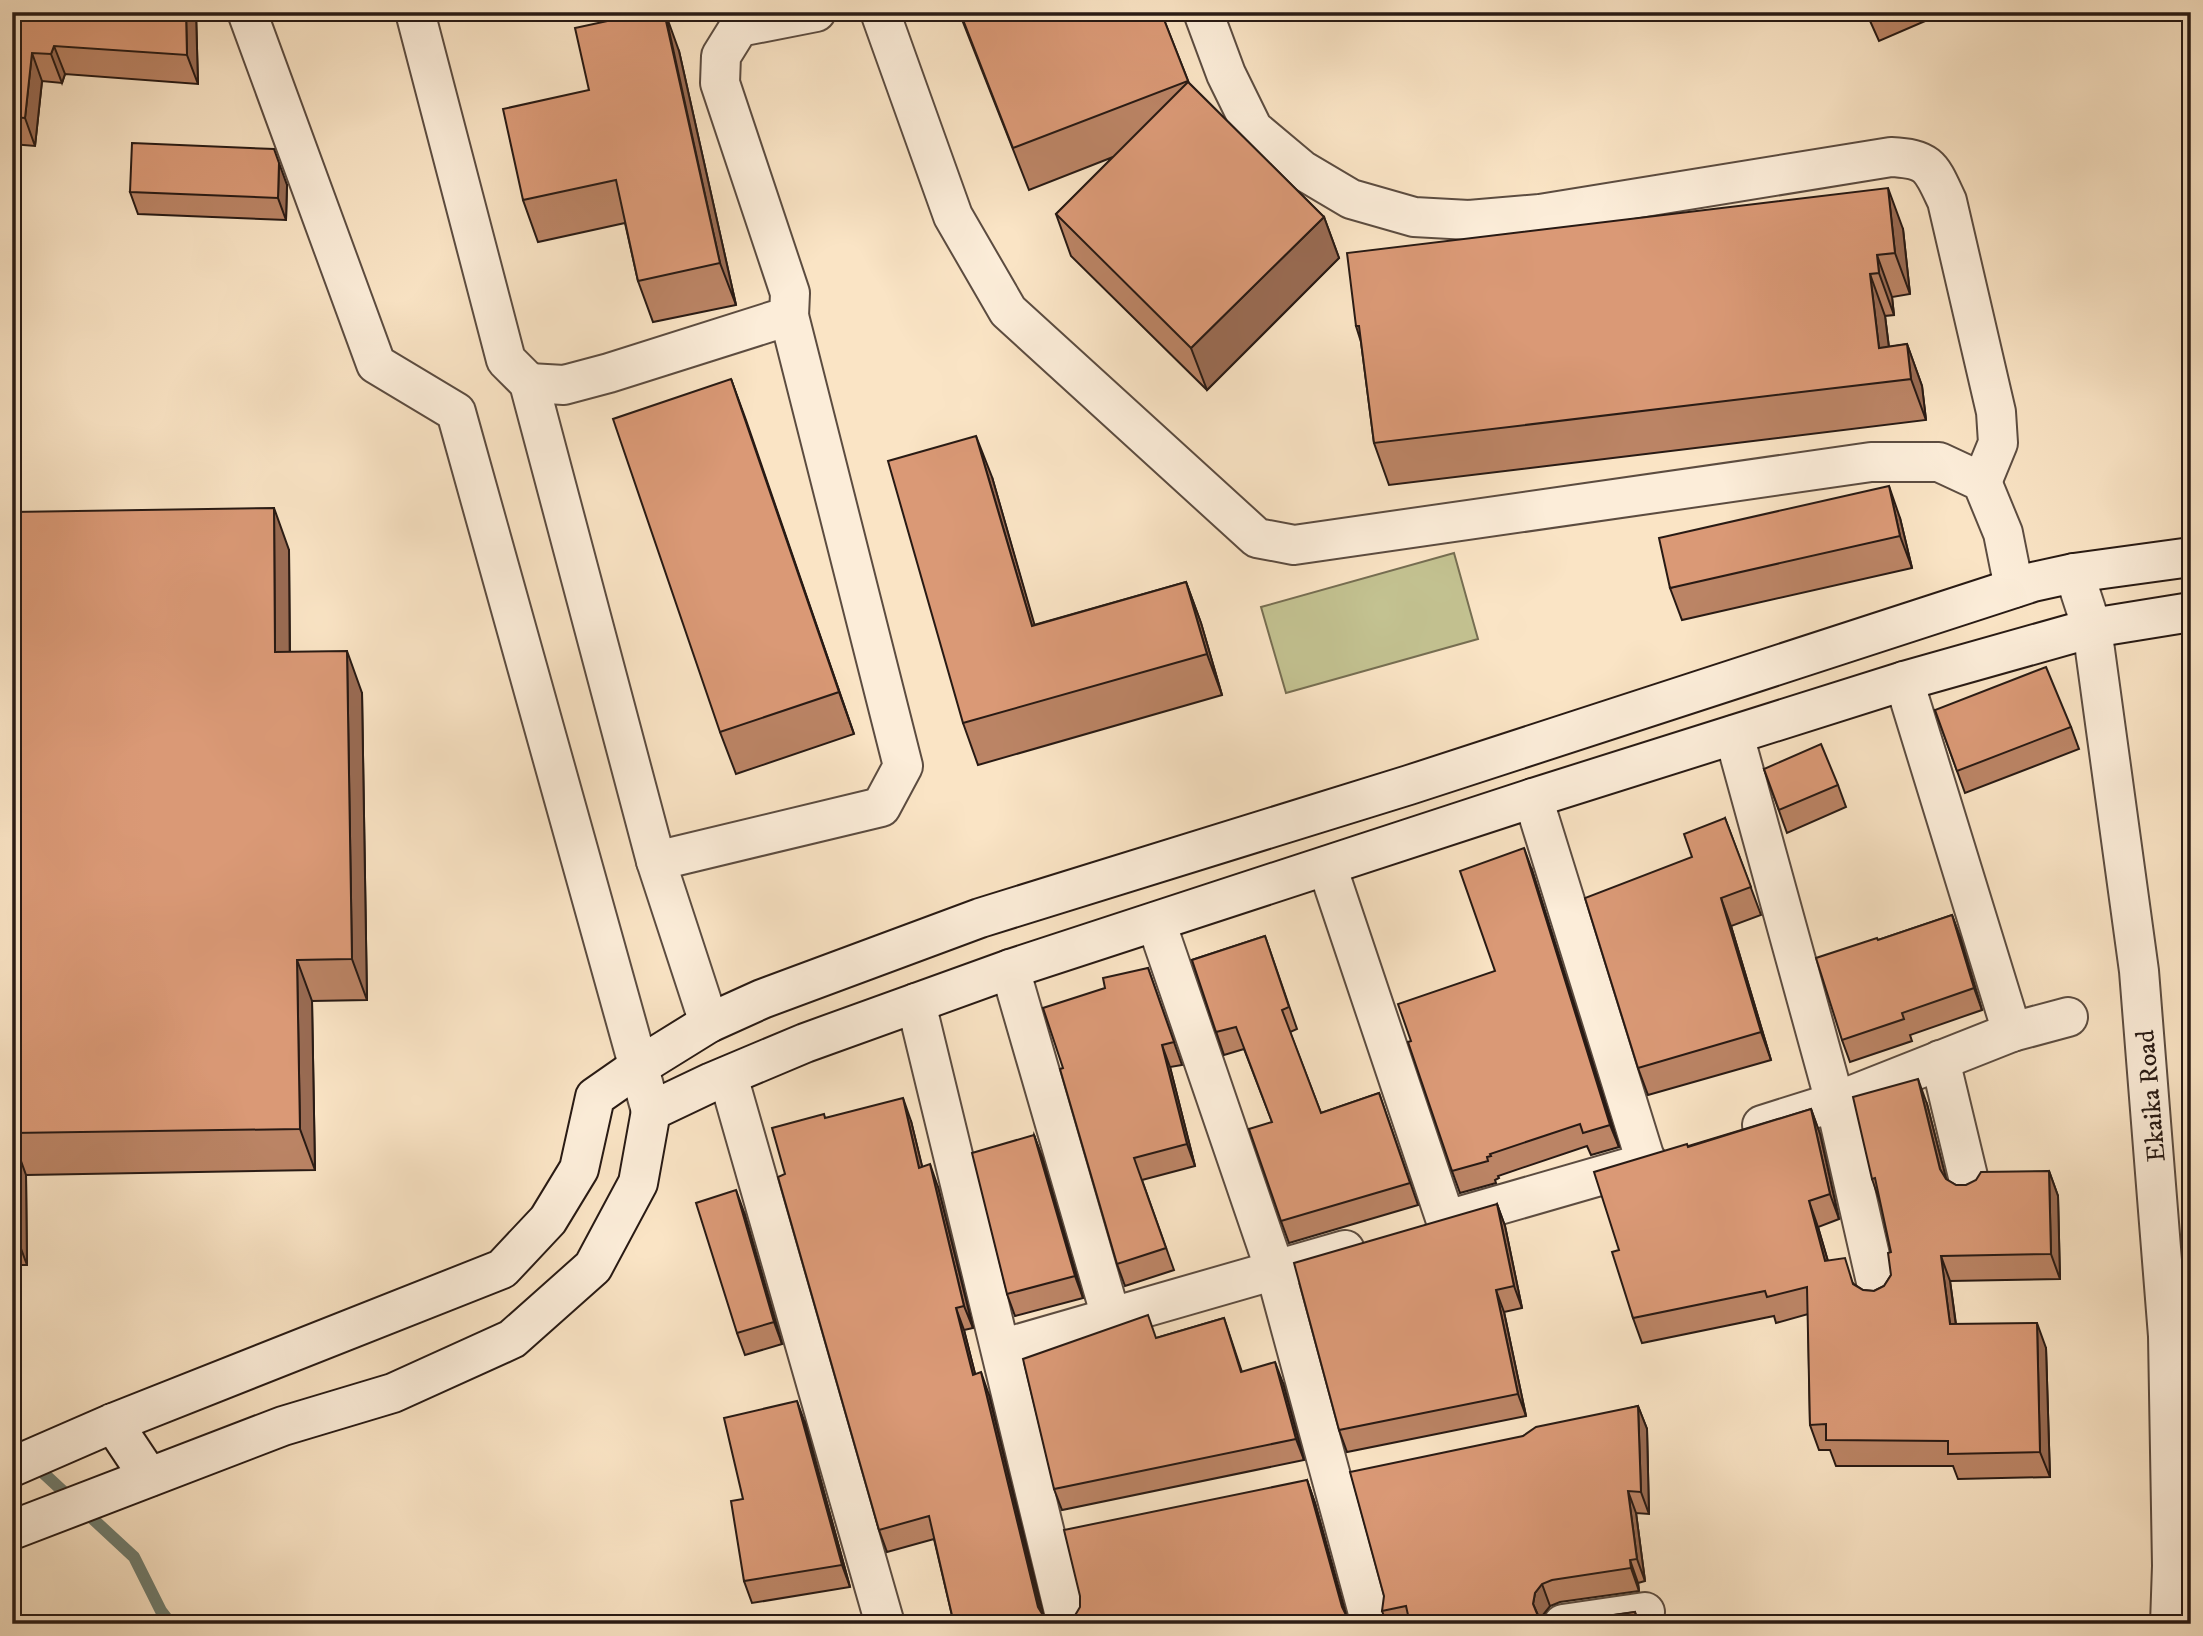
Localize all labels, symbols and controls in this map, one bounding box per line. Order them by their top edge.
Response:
street label: Ekaika Road [2129,1028,2174,1163]

